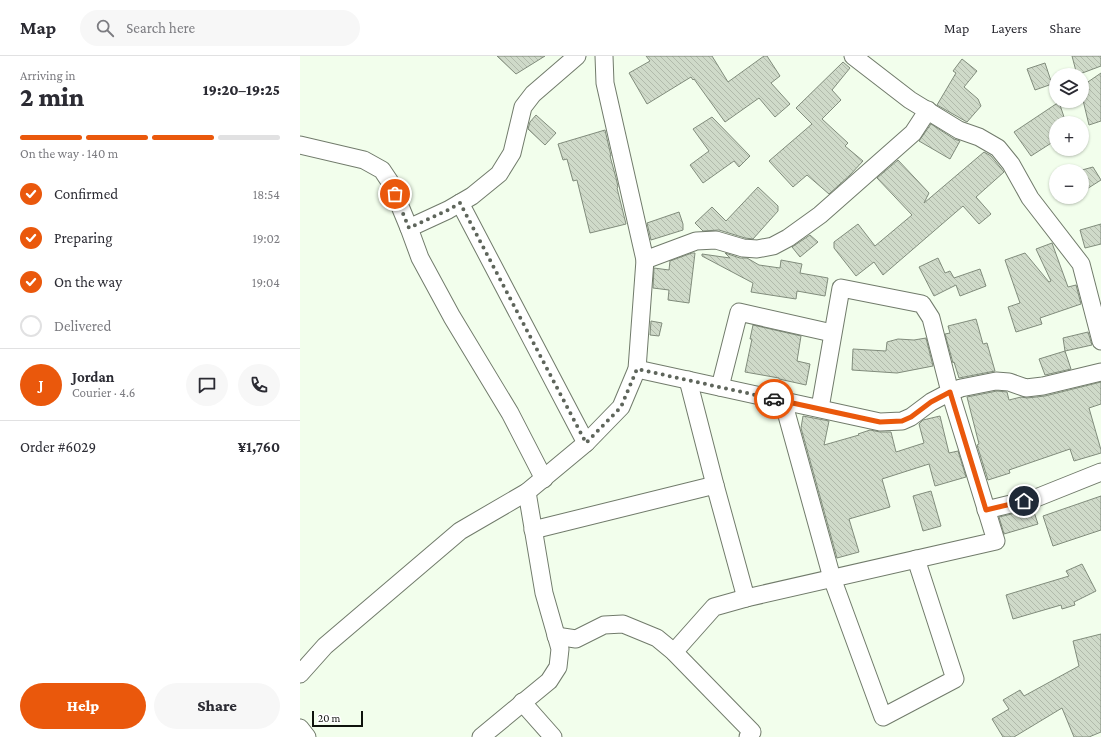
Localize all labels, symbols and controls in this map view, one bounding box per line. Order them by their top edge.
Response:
search box [80,10,360,46]
text: Map [20,17,56,38]
icon: search [94,17,116,39]
text: Search here [126,20,195,36]
text: Map [944,20,969,36]
text: Layers [991,20,1028,36]
text: Share [1050,20,1081,36]
text: Arriving in [20,68,76,83]
map controls [1049,68,1089,204]
button: layers [1049,68,1089,108]
text: 19:20–19:25 [203,82,280,98]
text: 2 min [20,83,84,112]
button: + [1049,116,1089,156]
text: On the way · 140 m [20,146,118,161]
button: − [1049,164,1089,204]
pin [378,177,412,211]
icon: check [20,183,42,205]
icon: bag [384,183,406,205]
text: Confirmed [54,186,118,202]
text: 18:54 [253,187,280,202]
icon: check [20,227,42,249]
text: Preparing [54,230,113,246]
text: 19:02 [253,231,280,246]
icon: check [20,271,42,293]
text: On the way [54,274,122,290]
text: 19:04 [252,275,280,290]
text: Delivered [54,318,111,334]
button: chat [186,364,228,406]
button: phone [238,364,280,406]
text: Jordan [72,369,114,385]
text: J [38,377,44,393]
courier [754,379,794,419]
text: Courier · 4.6 [72,385,135,400]
icon: car [763,388,785,410]
text: Order #6029 [20,439,96,455]
text: ¥1,760 [238,439,280,455]
pin [1007,484,1041,518]
icon: home [1013,490,1035,512]
button: Help [20,683,146,729]
button: Share [154,683,280,729]
scale bar [312,709,363,728]
text: 20 m [318,712,340,724]

